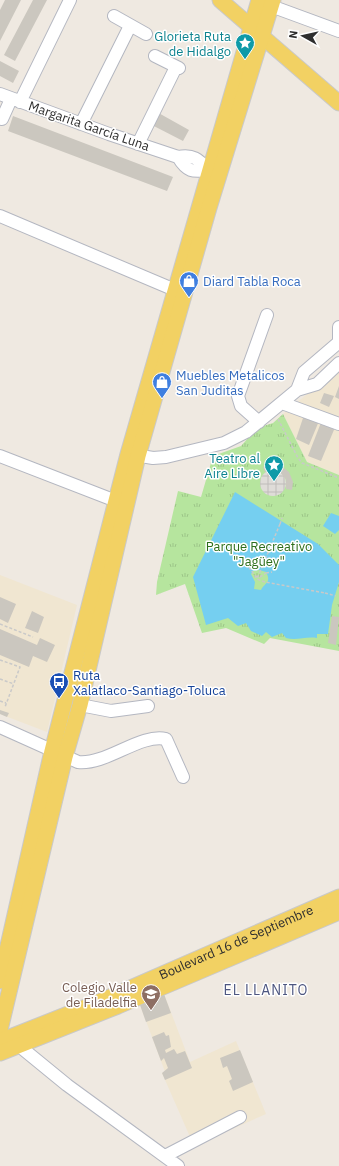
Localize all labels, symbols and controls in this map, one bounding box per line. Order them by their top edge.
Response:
north arrow [283,16,323,56]
place label: Glorieta Ruta de Hidalgo [154,28,231,60]
text: N [286,30,301,40]
place icon: Glorieta Ruta de Hidalgo [234,32,256,60]
street label: Margarita García Luna [26,97,152,155]
shop icon: Diard Tabla Roca [178,270,200,298]
place label: Diard Tabla Roca [203,273,301,290]
place label: Muebles Metalicos San Juditas [176,367,285,399]
shop icon: Muebles Metalicos San Juditas [151,371,173,399]
place label: Teatro al Aire Libre [204,450,260,482]
place icon: Teatro al Aire Libre [263,454,285,482]
park label: Parque Recreativo "Jagüey" [206,538,312,570]
place label: Ruta Xalatlaco-Santiago-Toluca [73,667,226,699]
bus stop icon: Ruta Xalatlaco-Santiago-Toluca [48,671,70,699]
street label: Boulevard 16 de Septiembre [156,901,316,983]
place label: Colegio Valle de Filadelfia [62,979,137,1011]
district label: EL LLANITO [224,981,308,999]
school or university icon: Colegio Valle de Filadelfia [140,983,162,1011]

